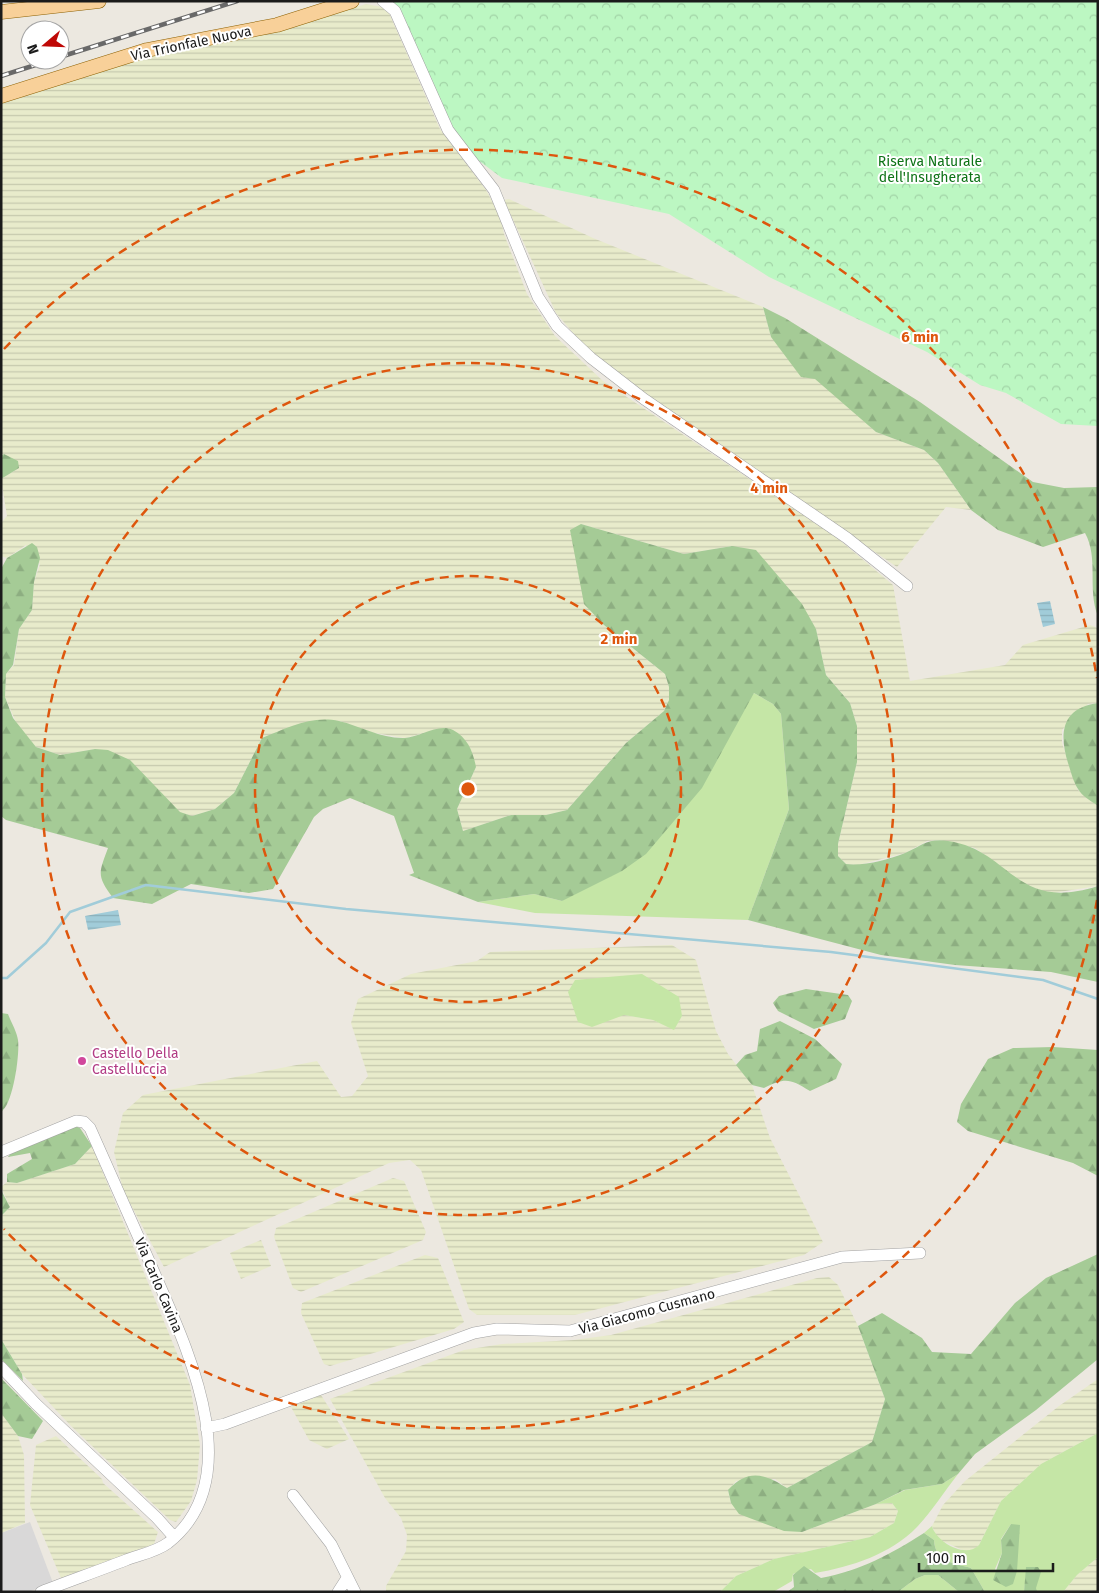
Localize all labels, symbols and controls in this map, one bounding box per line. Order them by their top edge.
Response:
north arrow [20,20,70,70]
street label: Via Trionfale Nuova [129,22,253,65]
text: N [24,42,43,56]
park label: Riserva Naturale dell'Insugherata [878,153,982,186]
text: 6 min [901,328,939,346]
text: 4 min [750,479,788,497]
text: 2 min [601,630,637,648]
centre of rings [459,780,477,798]
place label: Castello Della Castelluccia [92,1045,179,1078]
marker: Castello Della Castelluccia [76,1055,88,1067]
street label: Via Carlo Cavina [131,1235,186,1335]
street label: Via Giacomo Cusmano [577,1285,717,1338]
scale bar [919,1540,1053,1572]
text: 100 m [926,1549,966,1567]

